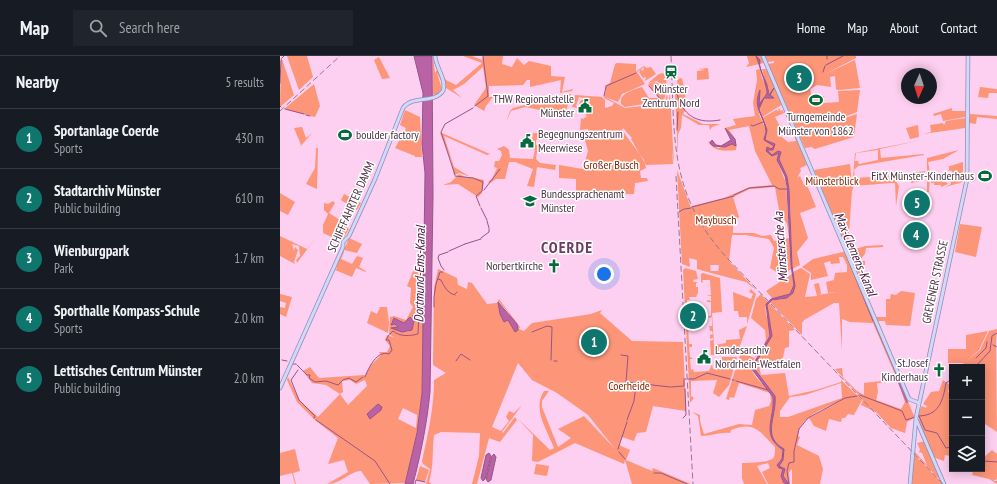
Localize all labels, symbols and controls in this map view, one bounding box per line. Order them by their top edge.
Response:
search box [73,10,353,46]
text: Map [20,16,49,40]
icon: search [87,17,109,39]
text: Search here [119,18,180,37]
text: Home [797,19,825,37]
text: Map [847,19,868,37]
text: About [890,19,919,37]
text: Contact [941,19,977,37]
pin: 3 [786,63,812,93]
station icon: Münster Zentrum Nord [663,64,679,80]
north arrow [901,68,937,104]
text: Nearby [16,71,59,93]
text: 5 results [225,74,264,91]
place label: Münster Zentrum Nord [642,81,700,110]
place label: THW Regionalstelle Münster [493,91,575,120]
sports icon: Turngemeinde Münster von 1862 [808,92,824,108]
public building icon: THW Regionalstelle Münster [577,98,593,114]
place label: Turngemeinde Münster von 1862 [778,109,854,138]
text: Sportanlage Coerde [54,121,159,140]
place label: Begegnungszentrum Meerwiese [538,126,623,155]
sports icon: boulder factory [337,127,353,143]
place label: boulder factory [356,127,419,142]
text: 1 [26,130,32,147]
text: 430 m [235,130,264,147]
public building icon: Begegnungszentrum Meerwiese [519,133,535,149]
text: Sports [54,140,83,157]
park label: Großer Busch [583,157,639,172]
street label: SCHIFFFAHRTER DAMM [324,159,377,255]
place label: FitX Münster-Kinderhaus [871,168,974,183]
sports icon: FitX Münster-Kinderhaus [977,168,993,184]
park label: Münsterblick [805,173,859,188]
text: Stadtarchiv Münster [54,181,161,200]
place label: Bundessprachenamt Münster [541,186,625,215]
pin: 5 [904,188,930,218]
text: 2 [26,190,32,207]
text: 610 m [235,190,264,207]
school or university icon: Bundessprachenamt Münster [522,193,538,209]
text: Public building [54,200,121,217]
water label: Max-Clemens-Kanal [830,210,882,301]
water label: Münstersche Aa [770,211,791,283]
park label: Maybusch [696,212,736,227]
pin: 4 [903,220,929,250]
water label: Dortmund-Ems-Kanal [410,224,429,322]
district label: COERDE [541,237,593,257]
street label: GREVENER STRASSE [918,239,951,325]
text: Wienburgpark [54,241,129,260]
text: 3 [26,250,32,267]
text: 1.7 km [234,250,264,267]
place label: Norbertkirche [486,258,543,273]
church icon: Norbertkirche [546,258,562,274]
text: Park [54,260,73,277]
your location [594,264,614,284]
text: Sporthalle Kompass-Schule [54,301,200,320]
pin: 2 [680,301,706,331]
text: 4 [26,310,32,327]
text: 2.0 km [234,310,264,327]
text: Sports [54,320,83,337]
pin: 1 [581,327,607,357]
place label: Landesarchiv Nordrhein-Westfalen [715,342,801,371]
public building icon: Landesarchiv Nordrhein-Westfalen [696,349,712,365]
place label: St.Josef Kinderhaus [881,355,929,384]
text: Lettisches Centrum Münster [54,361,202,380]
church icon: St.Josef Kinderhaus [931,362,947,378]
map controls [949,364,985,472]
button: + [949,364,985,400]
text: 5 [26,370,32,387]
text: 2.0 km [234,370,264,387]
park label: Coerheide [608,378,650,393]
text: Public building [54,380,121,397]
button: − [949,400,985,436]
button: layers [949,436,985,472]

